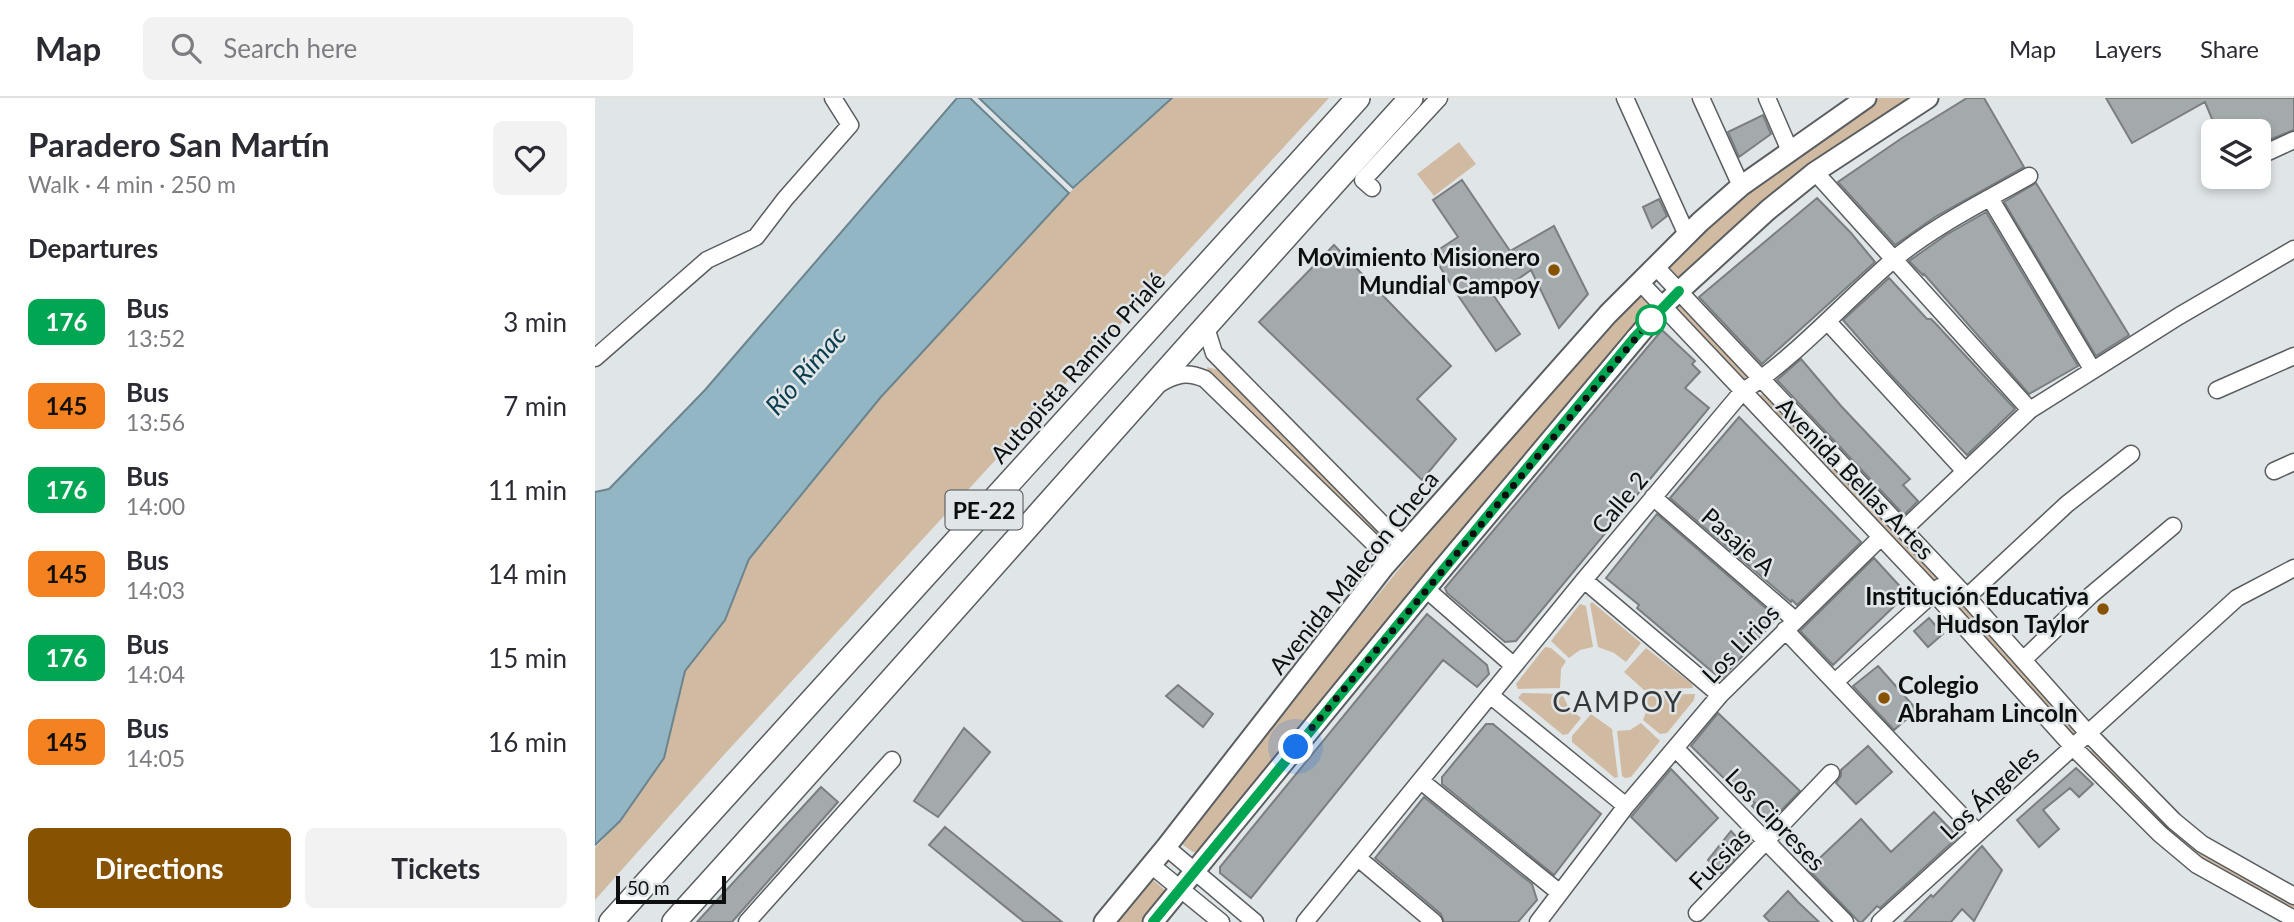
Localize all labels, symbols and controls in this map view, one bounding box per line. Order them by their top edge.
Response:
search box [143,17,633,80]
text: Map [35,28,101,68]
icon: search [167,29,205,67]
text: Search here [223,32,357,64]
text: Map [2009,34,2056,63]
text: Layers [2094,34,2162,63]
text: Share [2200,34,2259,63]
map controls [2201,119,2271,189]
button: layers [2201,119,2271,189]
button: heart [493,121,567,195]
text: Paradero San Martín [28,124,330,164]
text: Walk · 4 min · 250 m [28,170,236,198]
text: Departures [28,232,158,264]
place label: Movimiento Misionero Mundial Campoy [1297,242,1540,299]
marker: Movimiento Misionero Mundial Campoy [1546,262,1562,278]
street label: Autopista Ramiro Prialé [984,266,1170,468]
text: Bus [126,292,169,324]
unlabelled marker [1636,305,1666,335]
text: 3 min [503,306,567,338]
text: 176 [46,307,87,336]
water label: Río Rímac [758,319,852,421]
text: 13:52 [126,324,185,352]
text: Bus [126,376,169,408]
text: 7 min [503,390,567,422]
text: 145 [46,391,87,420]
street label: Avenida Bellas Artes [1771,391,1941,565]
text: 13:56 [126,408,185,436]
text: Bus [126,460,169,492]
street label: Avenida Malecon Checa [1262,465,1444,679]
street label: Calle 2 [1585,465,1653,539]
text: 11 min [488,474,567,506]
text: 176 [46,475,87,504]
road number: PE-22 [945,490,1023,530]
text: 14:00 [126,492,185,520]
street label: Pasaje A [1696,501,1782,581]
text: Bus [126,544,169,576]
text: 14 min [488,558,567,590]
text: 145 [46,559,87,588]
text: 14:03 [126,576,185,604]
place label: Institución Educativa Hudson Taylor [1865,581,2089,638]
street label: Los Lirios [1695,598,1785,688]
marker: Institución Educativa Hudson Taylor [2095,601,2111,617]
text: Bus [126,628,169,660]
text: 15 min [488,642,567,674]
text: 176 [46,643,87,672]
text: 14:04 [126,660,185,688]
place label: Colegio Abraham Lincoln [1897,670,2078,727]
district label: CAMPOY [1552,684,1684,718]
marker: Colegio Abraham Lincoln [1876,690,1892,706]
text: Bus [126,712,169,744]
text: 16 min [488,726,567,758]
text: 145 [46,727,87,756]
your location [1278,729,1313,764]
street label: Los Ángeles [1934,739,2044,845]
text: 14:05 [126,744,185,772]
street label: Los Cipreses [1720,762,1832,876]
street label: Fucsias [1682,821,1756,895]
button: Directions [28,828,291,908]
button: Tickets [305,828,567,908]
scale bar [616,873,726,905]
text: 50 m [627,876,670,899]

